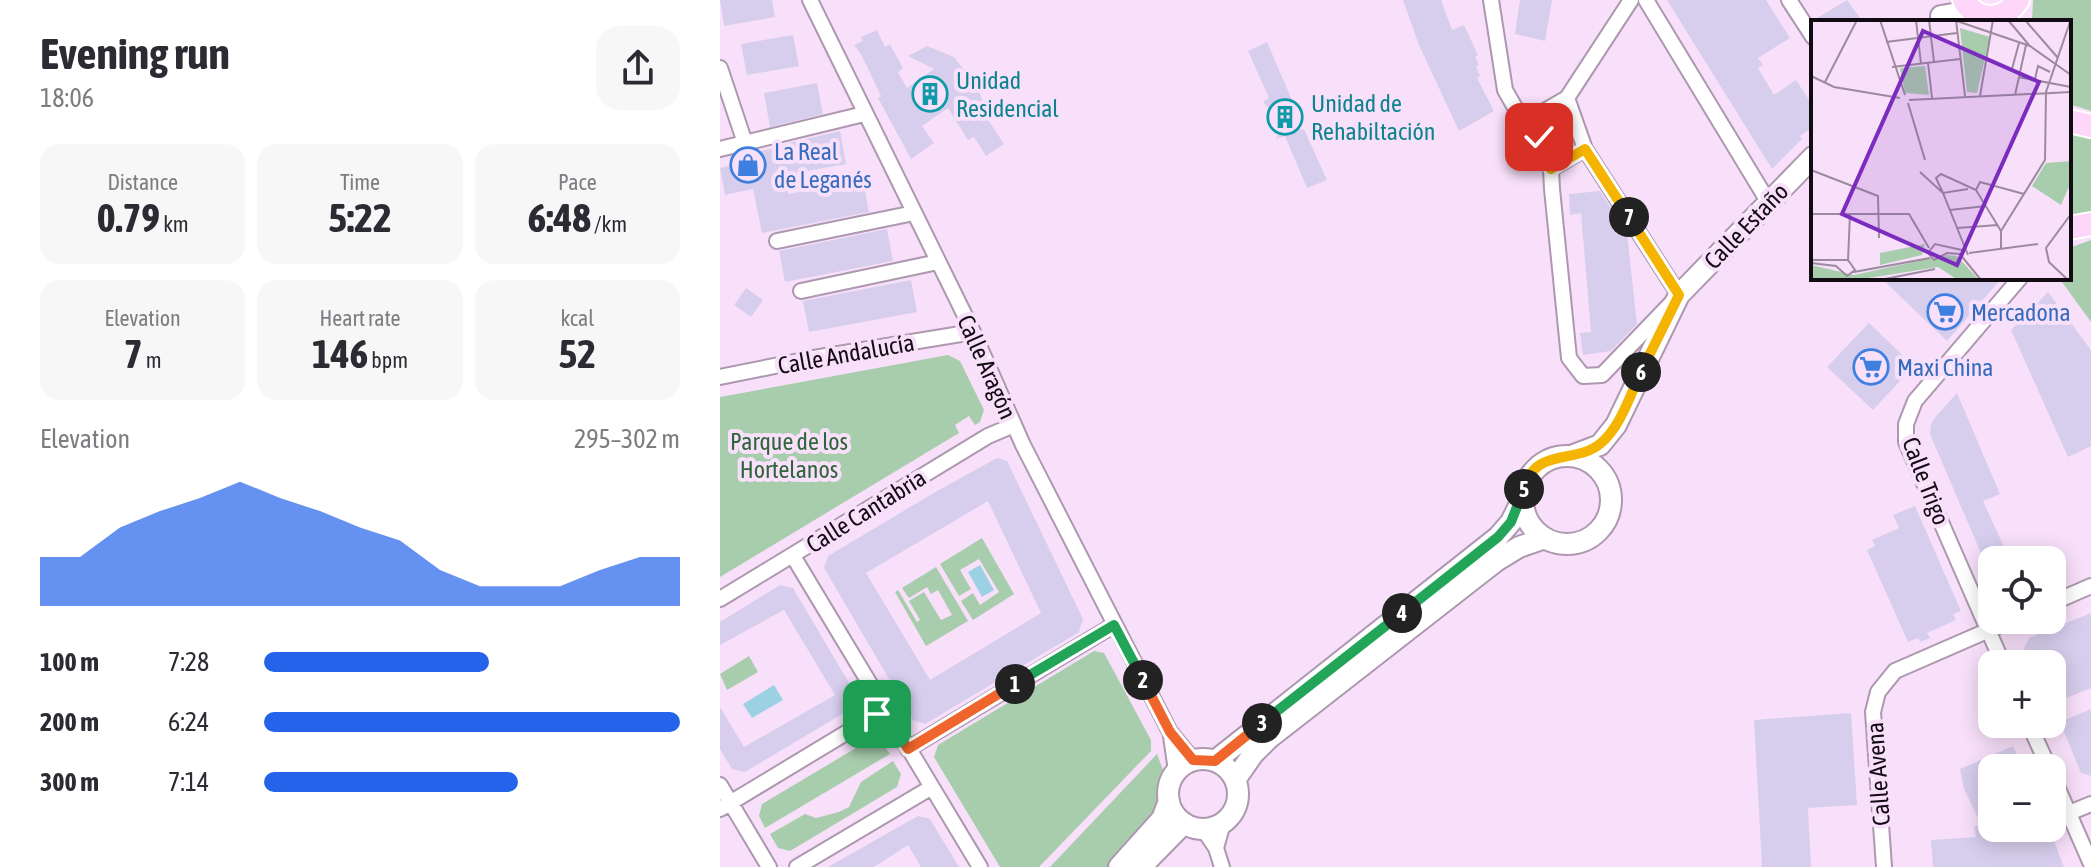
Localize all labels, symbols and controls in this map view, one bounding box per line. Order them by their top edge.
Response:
inset map [1811,20,2071,280]
button: share [596,26,680,110]
text: Evening run [40,28,230,78]
place label: Unidad Residencial [956,67,1059,122]
building icon: Unidad Residencial [911,75,949,113]
text: 18:06 [40,83,94,113]
place label: Unidad de Rehabiltación [1311,90,1435,145]
building icon: Unidad de Rehabiltación [1266,98,1304,136]
pin [1505,103,1573,171]
icon: check [1517,115,1561,159]
place label: La Real de Leganés [774,138,872,193]
shop icon: La Real de Leganés [729,146,767,184]
text: Distance [107,169,178,195]
text: Time [340,169,380,195]
text: Pace [558,169,597,195]
street label: Calle Estaño [1699,178,1793,274]
text: 0.79 [97,195,160,240]
text: 5:22 [328,195,392,240]
text: 6:48 [528,195,591,240]
pin: 7 [1609,197,1649,237]
text: 7 [1624,204,1634,230]
text: km [160,211,189,237]
text: /km [591,211,627,237]
supermarket icon: Mercadona [1926,293,1964,331]
place label: Mercadona [1971,299,2071,326]
text: Elevation [105,305,181,331]
text: Heart rate [319,305,401,331]
text: kcal [561,305,594,331]
street label: Calle Aragón [952,311,1022,423]
street label: Calle Andalucía [776,329,916,379]
text: 7 [124,331,143,376]
text: 146 [312,331,368,376]
text: 52 [559,331,596,376]
text: m [143,347,162,373]
text: bpm [368,347,408,373]
supermarket icon: Maxi China [1852,348,1890,386]
pin: 6 [1621,352,1661,392]
place label: Maxi China [1897,354,1994,381]
text: 6 [1636,359,1646,385]
text: Elevation [40,424,130,454]
text: 295–302 m [574,424,680,454]
park label: Parque de los Hortelanos [730,428,848,483]
street label: Calle Trigo [1897,433,1955,529]
street label: Calle Cantabria [801,464,931,558]
pin: 5 [1504,469,1544,509]
text: 5 [1519,476,1529,502]
map controls [1978,546,2066,842]
button: locate [1978,546,2066,634]
pin: 4 [1382,593,1422,633]
text: 4 [1397,600,1407,626]
text: 100 m [40,647,99,677]
text: 7:28 [168,647,209,677]
button: + [1978,650,2066,738]
pin: 2 [1123,660,1163,700]
pin: 1 [995,664,1035,704]
text: 2 [1138,667,1148,693]
text: 1 [1010,671,1020,697]
pin [843,680,911,748]
icon: arrive [855,692,899,736]
pin: 3 [1242,703,1282,743]
text: 200 m [40,707,99,737]
text: 6:24 [168,707,209,737]
text: 3 [1257,710,1267,736]
street label: Calle Avena [1861,721,1895,827]
button: − [1978,754,2066,842]
text: 300 m [40,767,99,797]
text: 7:14 [168,767,209,797]

